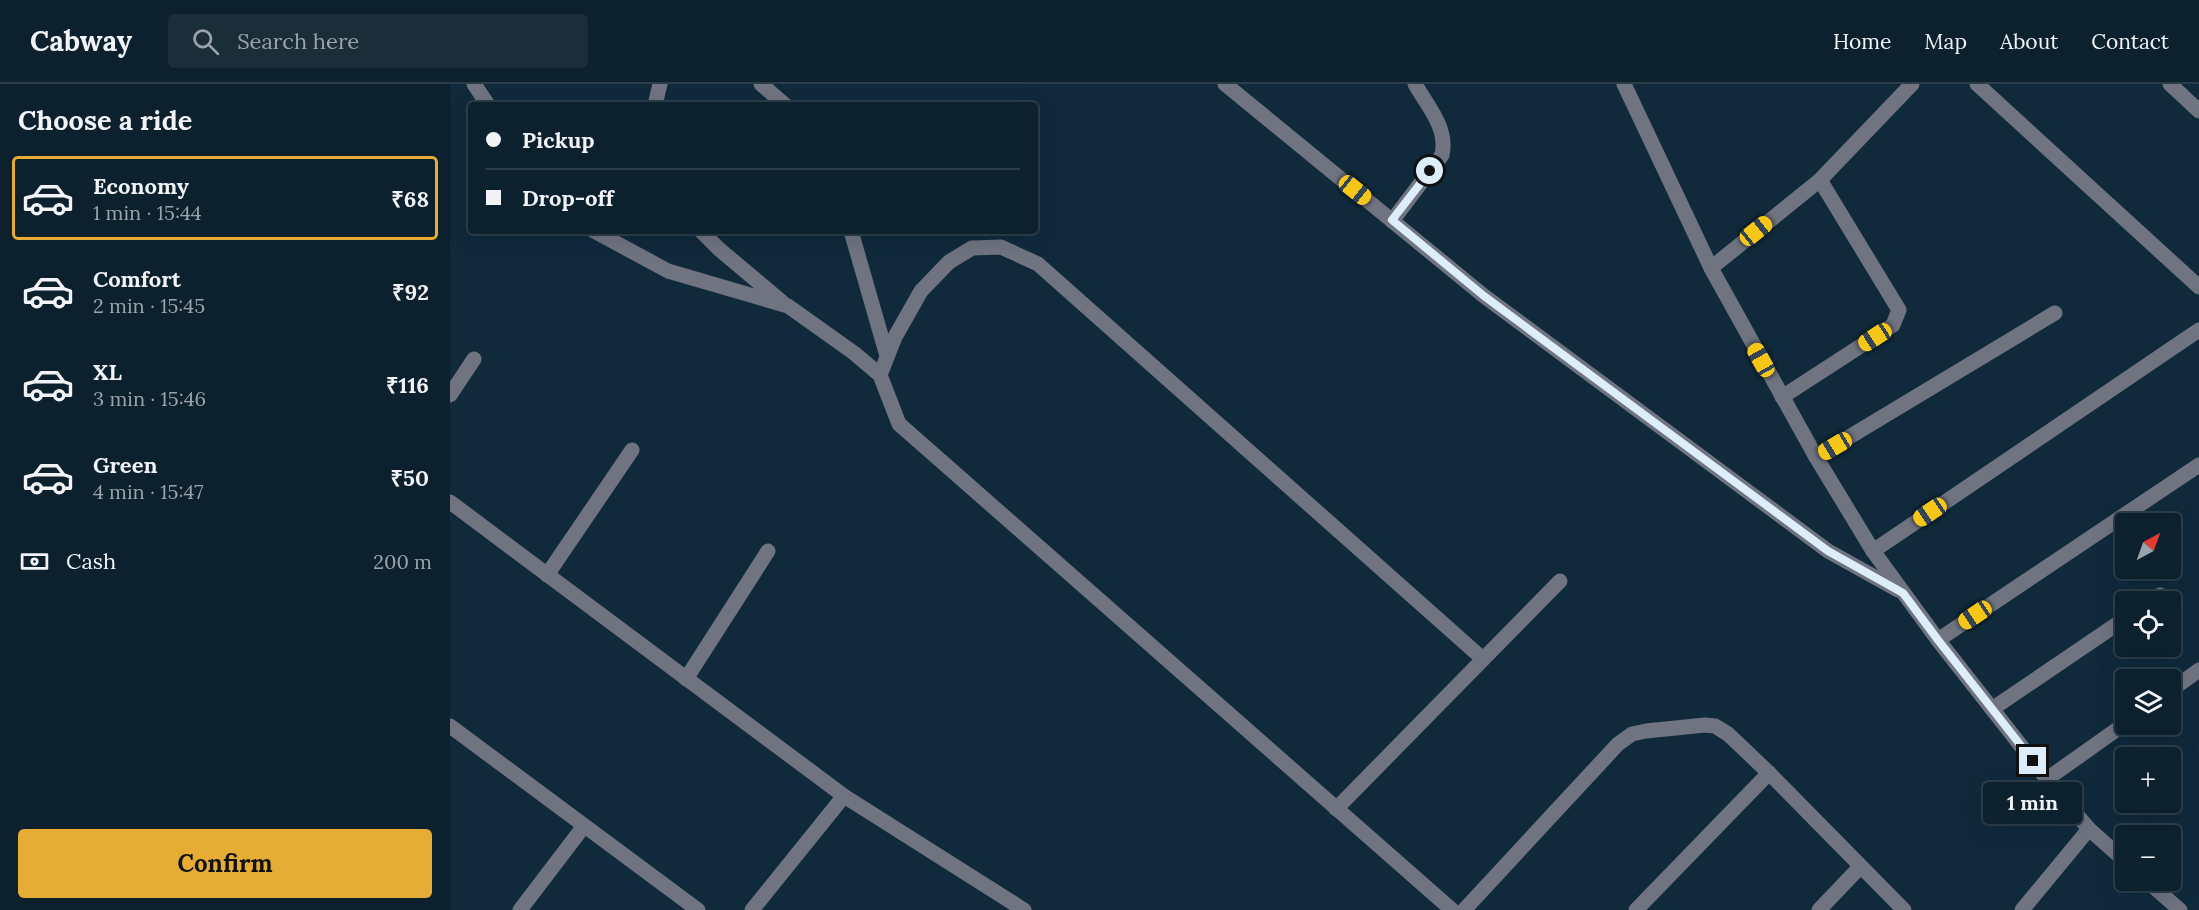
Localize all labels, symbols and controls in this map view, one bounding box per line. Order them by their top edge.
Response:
search box [168,14,588,68]
text: Cabway [30,23,132,59]
icon: search [189,25,222,58]
text: Search here [237,27,359,55]
text: Home [1833,28,1891,55]
text: Map [1924,28,1967,55]
text: About [2000,28,2058,55]
text: Contact [2091,28,2169,55]
text: Choose a ride [18,103,192,137]
text: Pickup [522,126,595,154]
route start [1416,157,1443,184]
icon: car [21,171,75,225]
text: Economy [93,172,189,200]
car [1335,172,1375,208]
text: Drop-off [522,184,614,212]
text: ₹68 [391,185,429,213]
text: 1 min · 15:44 [93,200,202,225]
car [1736,213,1776,249]
icon: car [21,264,75,318]
text: Comfort [93,265,181,293]
text: ₹92 [392,278,429,306]
text: 2 min · 15:45 [93,293,205,318]
car [1855,320,1895,354]
car [1744,340,1778,380]
icon: car [21,357,75,411]
text: XL [93,358,122,386]
text: ₹116 [386,371,429,399]
text: 3 min · 15:46 [93,386,206,411]
car [1815,429,1855,463]
icon: car [21,450,75,504]
text: Green [93,451,158,479]
text: ₹50 [391,464,429,492]
text: 4 min · 15:47 [93,479,204,504]
car [1910,494,1950,530]
north arrow [2115,513,2181,579]
map controls [2115,513,2181,891]
icon: cash [18,545,51,578]
text: Cash [66,547,116,575]
text: 200 m [373,549,432,574]
button: locate [2115,591,2181,657]
car [1955,597,1995,633]
button: layers [2115,669,2181,735]
route end [2019,747,2046,774]
button: + [2115,747,2181,813]
callout: 1 min [1984,782,2082,824]
text: 1 min [2007,790,2058,815]
button: − [2115,825,2181,891]
button: Confirm [18,829,432,898]

